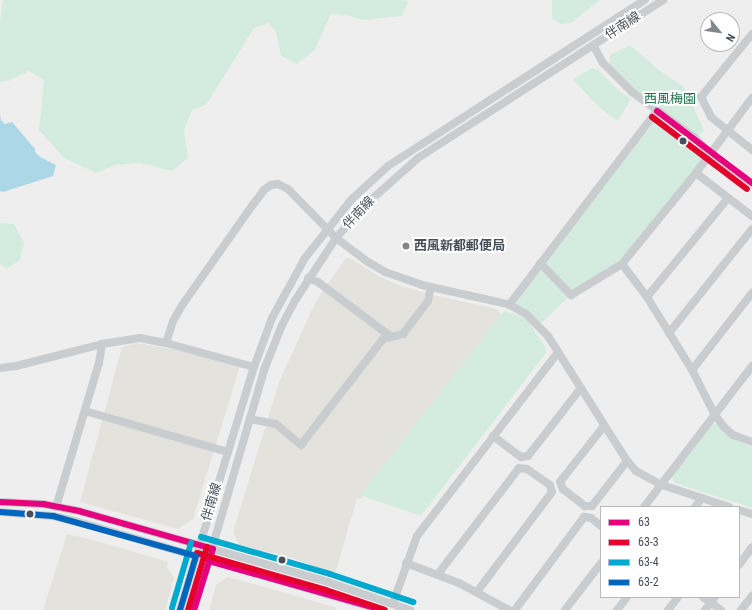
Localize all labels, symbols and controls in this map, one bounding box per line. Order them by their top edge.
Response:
street label: 伴南線 [602,9,644,43]
north arrow [700,12,740,52]
text: N [723,31,737,44]
park label: 西風梅園 [644,91,696,107]
unlabelled marker [678,136,688,146]
street label: 伴南線 [340,193,378,233]
place label: 西風新都郵便局 [414,238,505,254]
marker: 西風新都郵便局 [401,241,411,251]
street label: 伴南線 [199,481,225,523]
legend [600,506,740,598]
unlabelled marker [25,509,35,519]
text: 63 [638,515,650,529]
text: 63-3 [638,535,659,549]
unlabelled marker [277,555,287,565]
text: 63-4 [638,555,659,569]
text: 63-2 [638,575,659,589]

